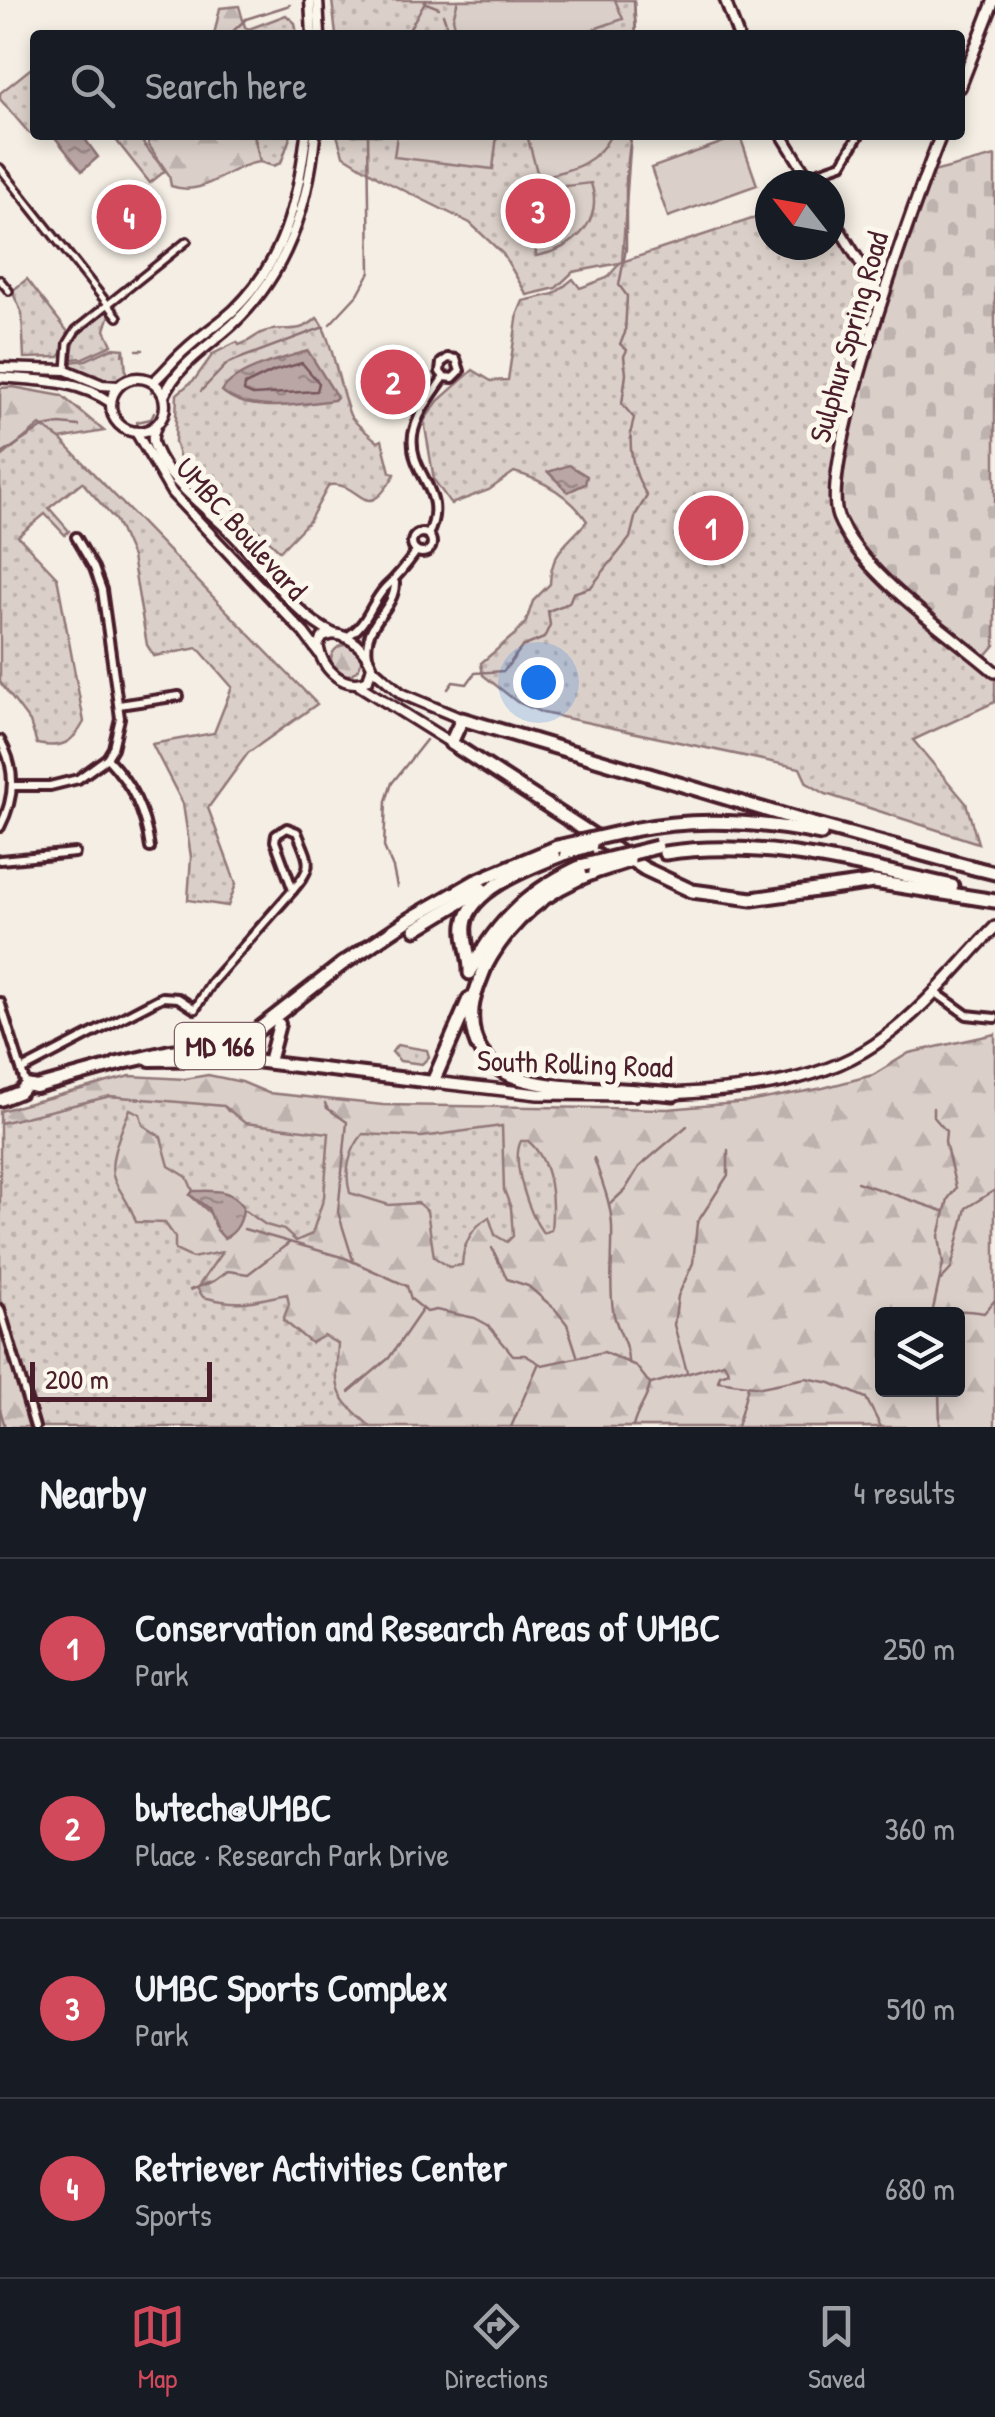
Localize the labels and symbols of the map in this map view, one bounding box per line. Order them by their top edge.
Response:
north arrow [755,170,845,260]
pin: 3 [506,174,570,248]
pin: 4 [96,180,162,254]
street label: Sulphur Spring Road [799,226,897,447]
pin: 2 [360,344,426,420]
street label: UMBC Boulevard [167,448,317,608]
pin: 1 [678,490,744,566]
your location [513,657,564,708]
road number: MD 166 [175,1023,265,1069]
street label: South Rolling Road [476,1040,674,1086]
scale bar [30,1357,212,1402]

